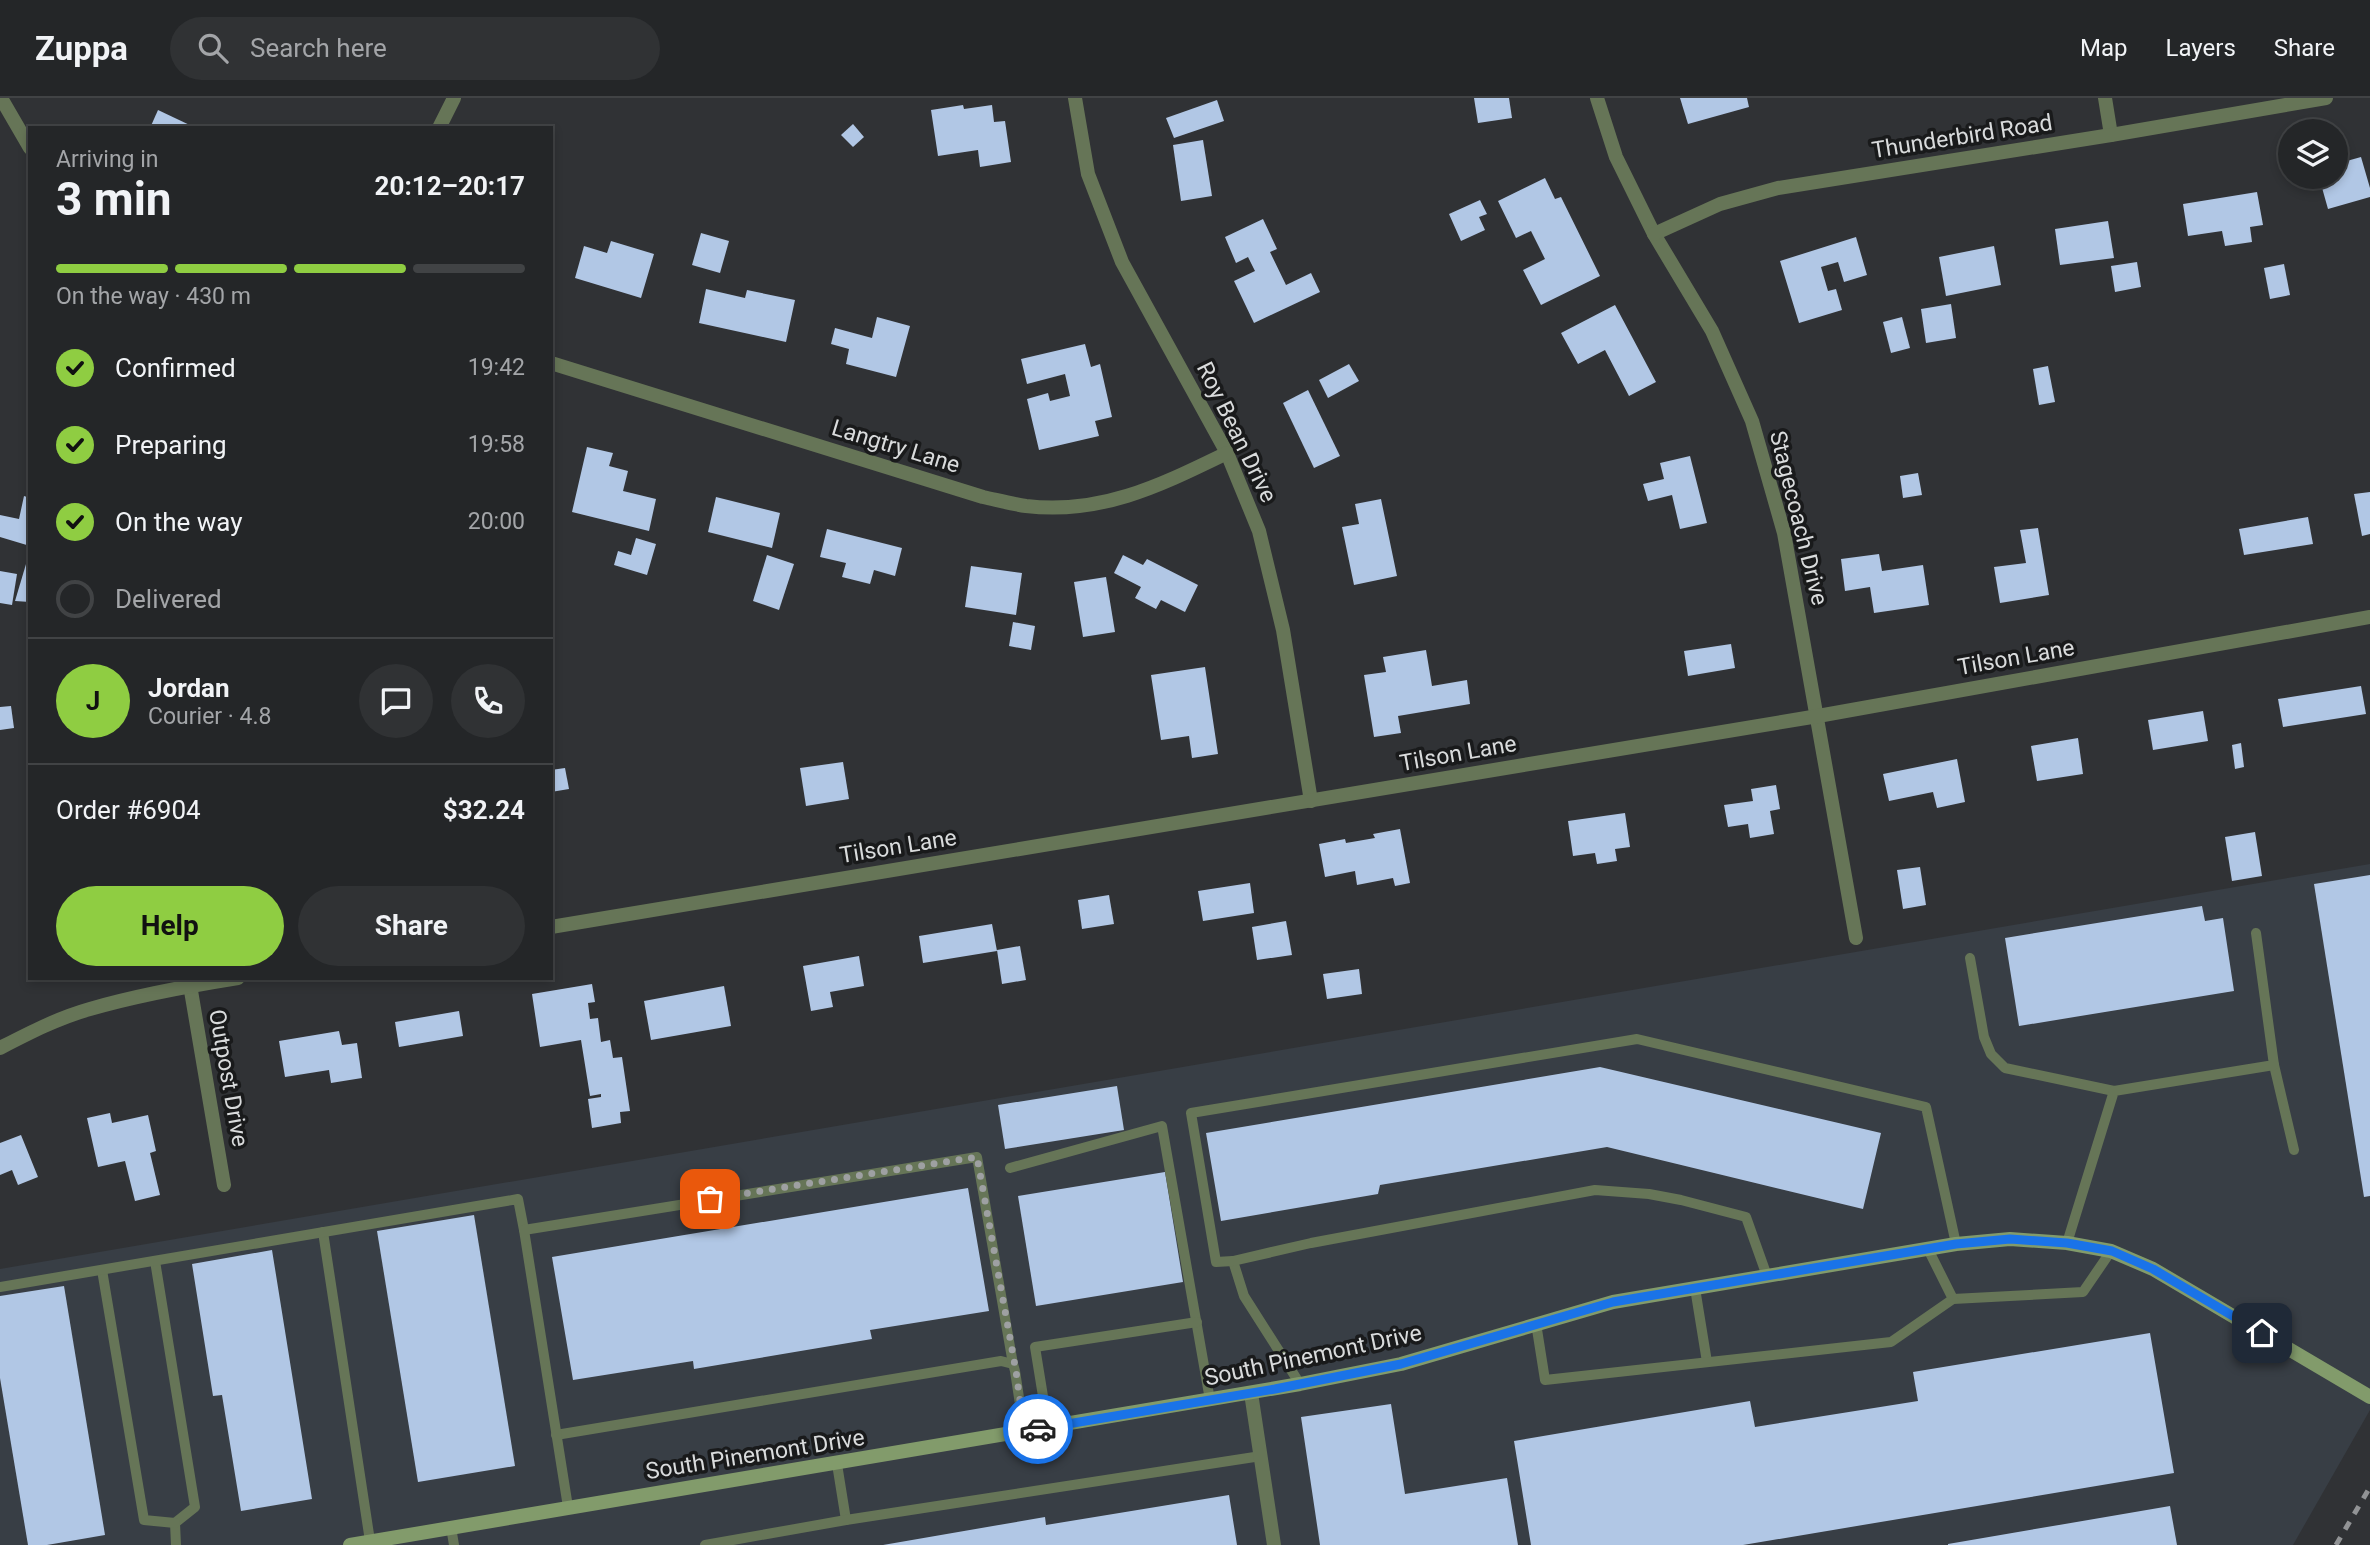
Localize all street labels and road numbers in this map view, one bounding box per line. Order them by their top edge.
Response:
street label: Thunderbird Road [1870,109,2054,164]
street label: Roy Bean Drive [1191,358,1282,507]
street label: Langtry Lane [829,414,963,479]
street label: Stagecoach Drive [1764,428,1833,608]
street label: Tilson Lane [1956,634,2077,681]
street label: Tilson Lane [1398,730,1519,777]
street label: Tilson Lane [838,824,959,869]
street label: Outpost Drive [203,1007,254,1149]
street label: South Pinemont Drive [1202,1319,1424,1392]
street label: South Pinemont Drive [644,1424,866,1485]

